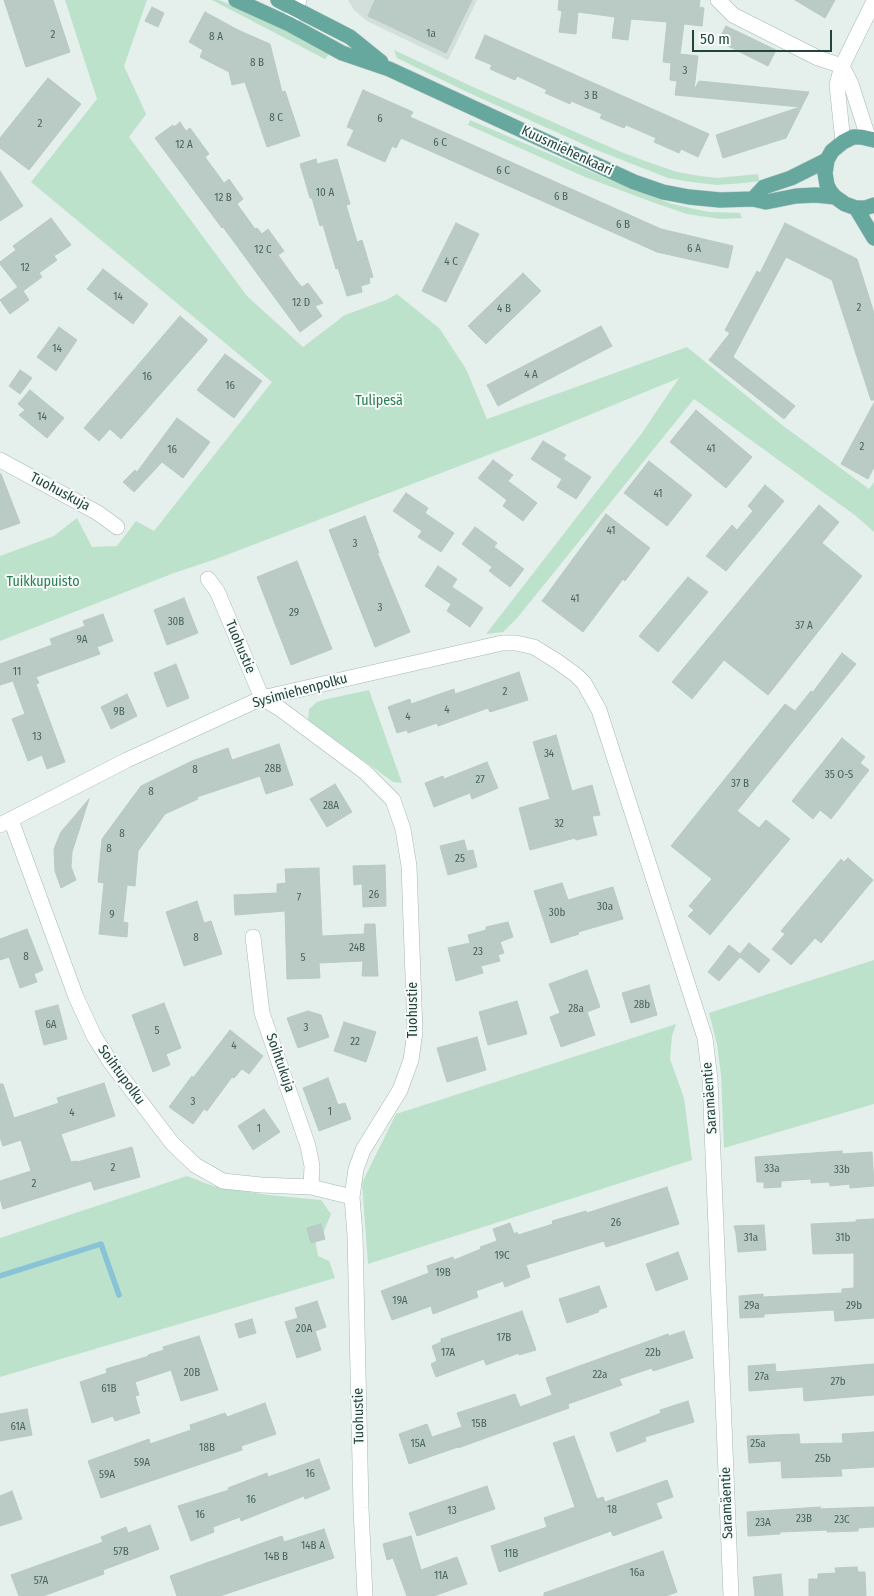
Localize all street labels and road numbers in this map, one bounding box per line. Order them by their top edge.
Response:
street label: Kuusmiehenkaari [519,122,615,180]
street label: Tuohuskuja [27,469,93,515]
street label: Tuohustie [221,618,259,676]
street label: Sysimiehenpolku [251,670,349,712]
street label: Tuohustie [405,982,421,1038]
street label: Soihtukuja [262,1031,298,1095]
street label: Soihtupolku [94,1042,148,1108]
street label: Saramäentie [699,1061,721,1135]
street label: Tuohustie [350,1388,368,1444]
street label: Saramäentie [717,1467,737,1539]

